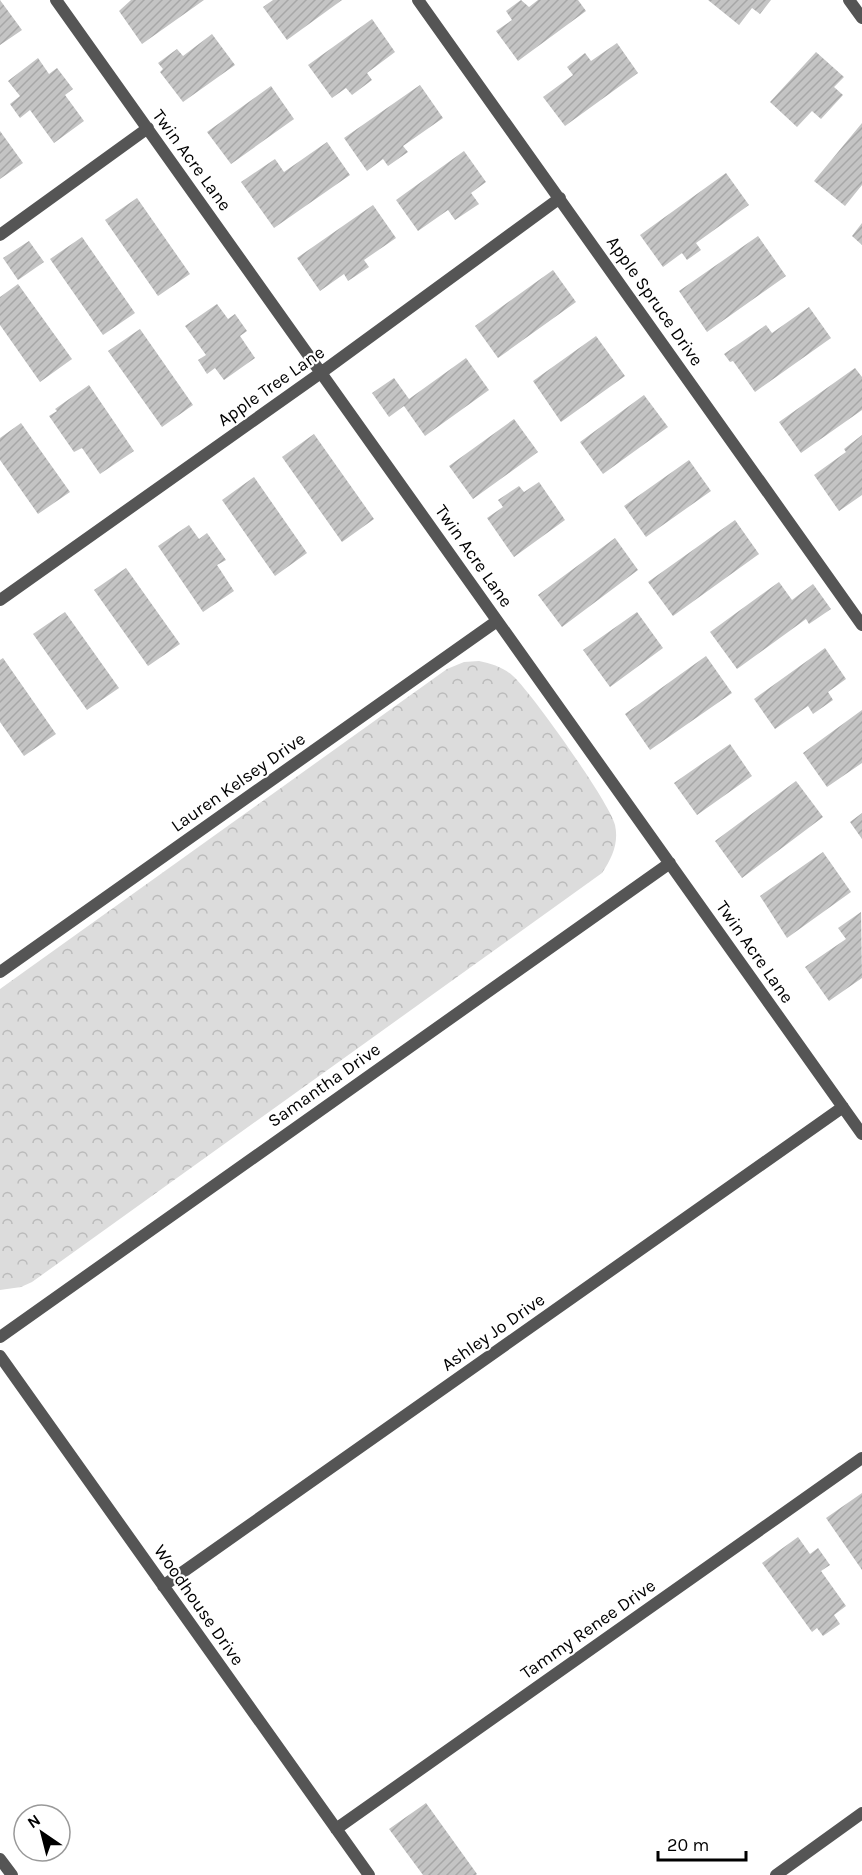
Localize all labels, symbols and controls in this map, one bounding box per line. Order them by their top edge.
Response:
street label: Twin Acre Lane [148,105,236,215]
street label: Apple Spruce Drive [602,232,708,370]
street label: Apple Tree Lane [213,341,329,431]
street label: Twin Acre Lane [431,500,517,612]
street label: Lauren Kelsey Drive [167,727,309,837]
street label: Twin Acre Lane [712,896,798,1008]
street label: Samantha Drive [264,1038,384,1132]
street label: Ashley Jo Drive [437,1288,549,1376]
street label: Woodhouse Drive [149,1540,249,1670]
street label: Tammy Renee Drive [516,1574,660,1684]
north arrow [12,1803,72,1863]
text: N [24,1810,44,1832]
scale bar [658,1824,746,1862]
text: 20 m [667,1834,709,1856]

